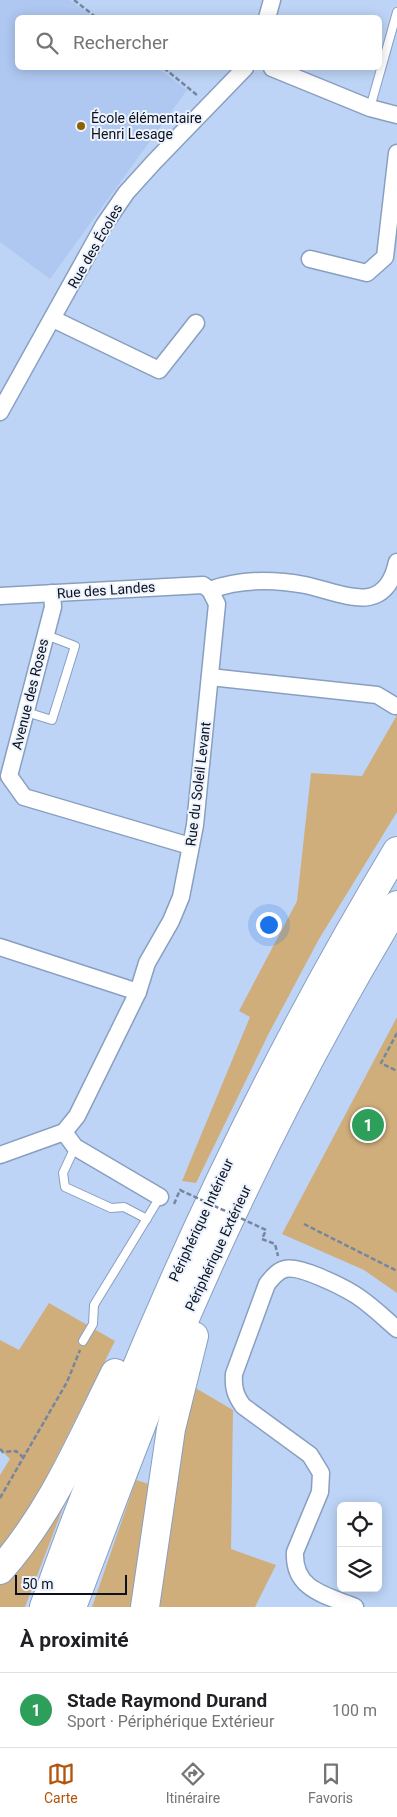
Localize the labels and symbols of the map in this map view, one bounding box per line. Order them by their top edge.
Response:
place label: École élémentaire Henri Lesage [91,109,202,142]
marker: École élémentaire Henri Lesage [75,120,87,132]
street label: Rue des Écoles [64,201,126,291]
street label: Rue des Landes [56,579,156,601]
street label: Avenue des Roses [8,637,52,751]
street label: Rue du Soleil Levant [182,720,214,847]
your location [256,912,282,938]
pin: 1 [352,1106,384,1144]
street label: Périphérique Intérieur [166,1156,237,1284]
street label: Périphérique Extérieur [182,1182,254,1313]
scale bar [15,1572,128,1595]

